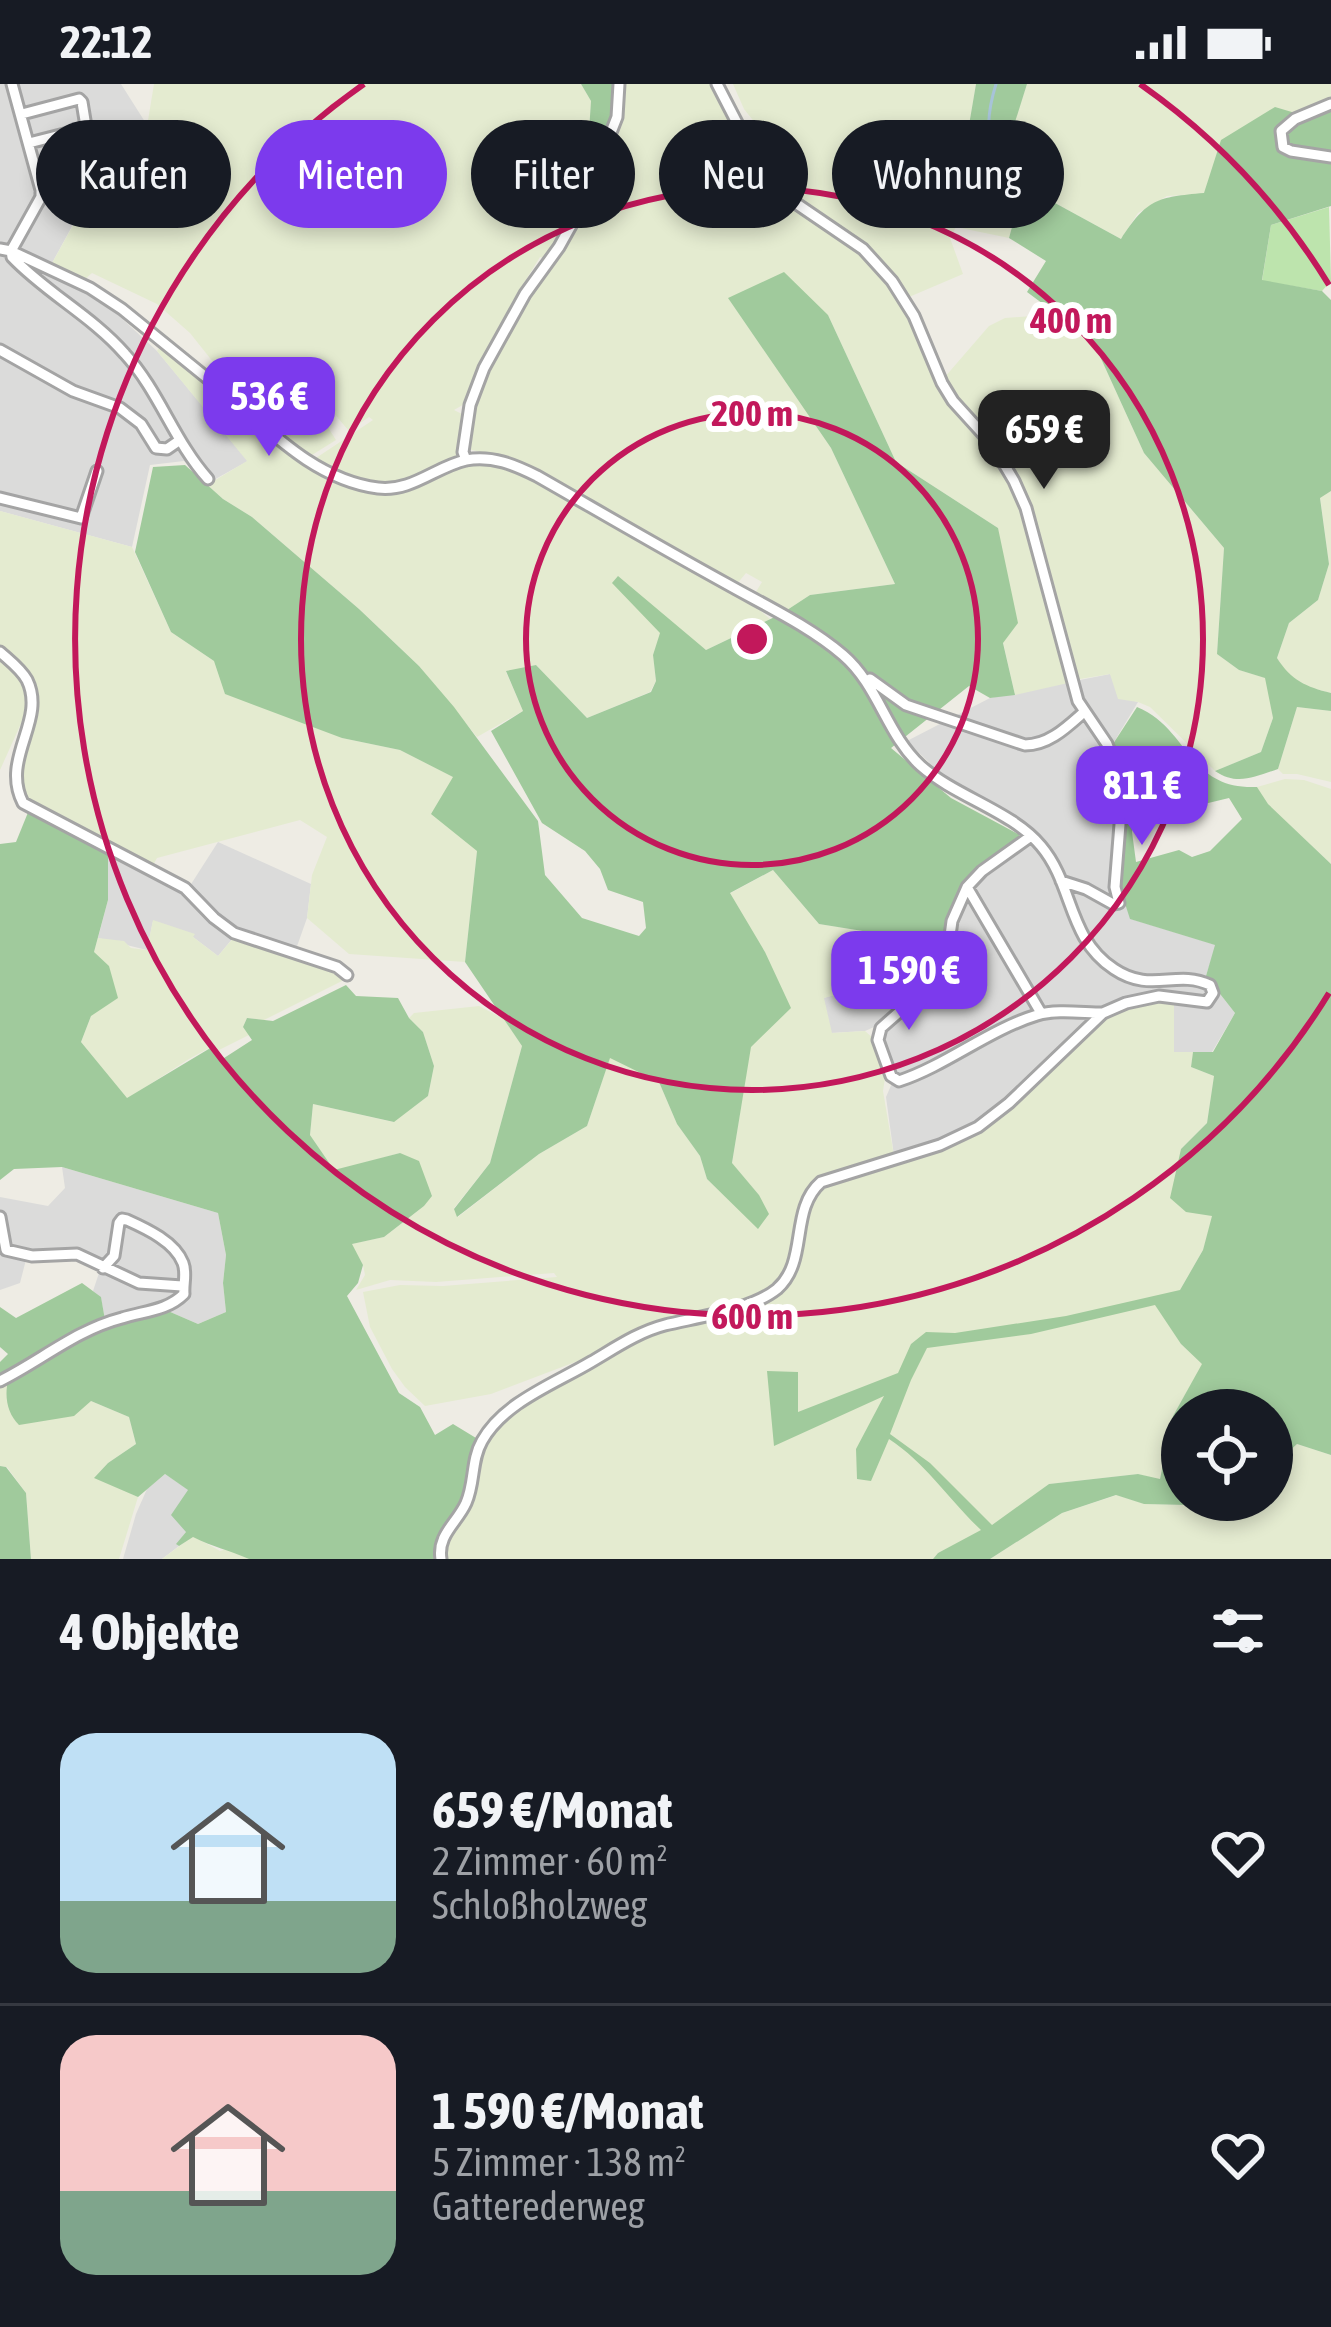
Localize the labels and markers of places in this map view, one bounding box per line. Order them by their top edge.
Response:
pin: 536 € [185,357,353,459]
pin: 659 € [960,390,1128,492]
centre of rings [731,618,773,660]
pin: 811 € [1058,746,1226,848]
pin: 1 590 € [798,931,1020,1033]

